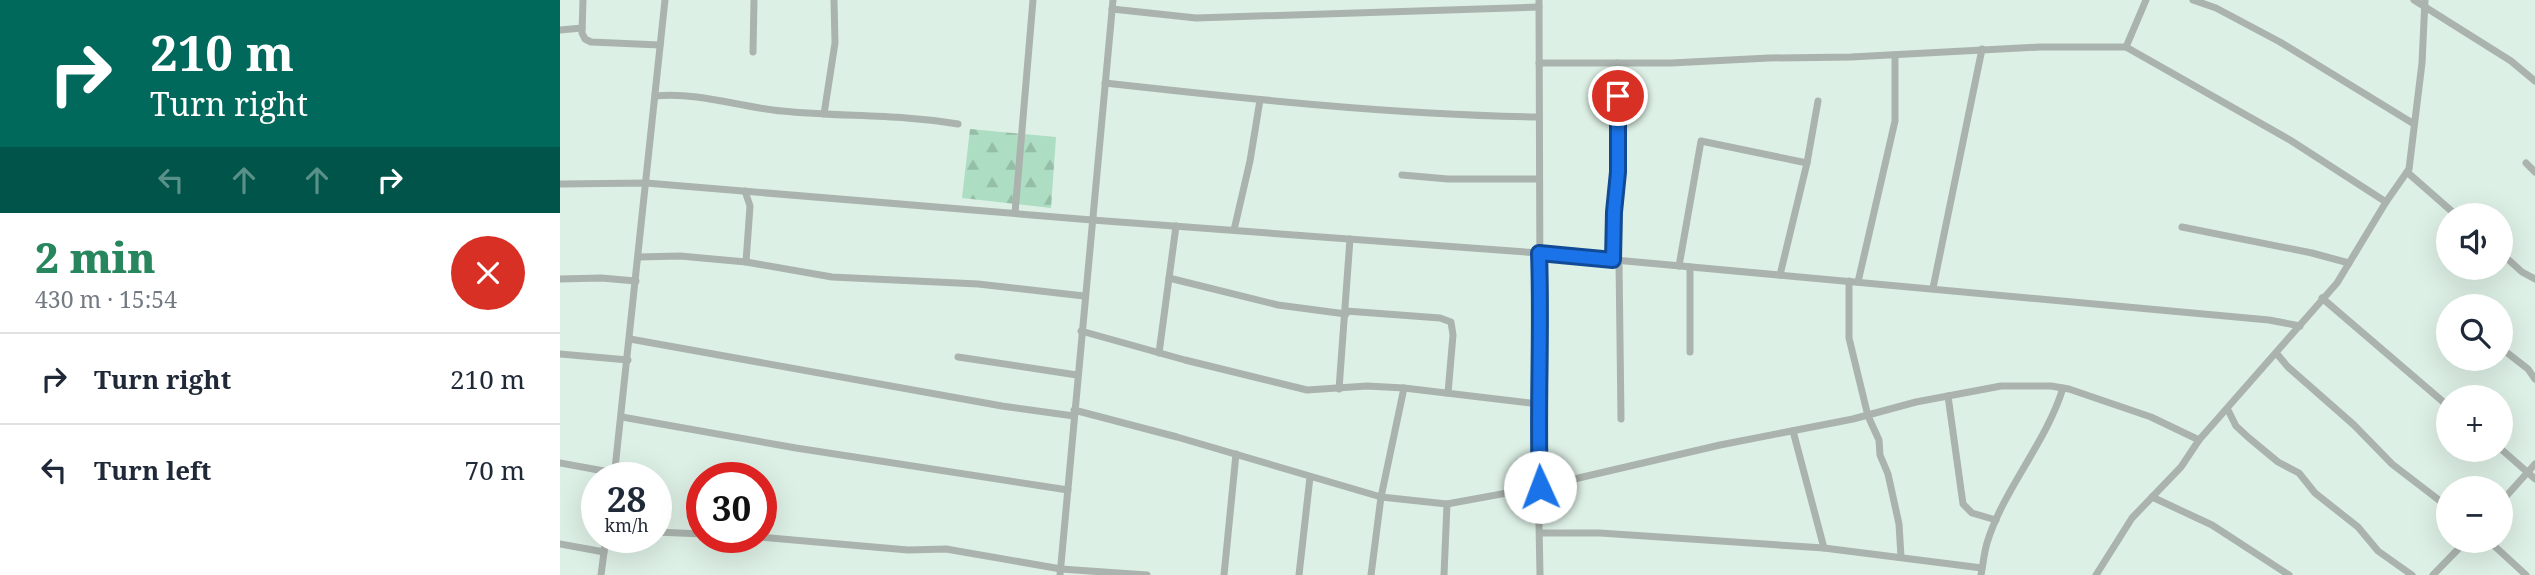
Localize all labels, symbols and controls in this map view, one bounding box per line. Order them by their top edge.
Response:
text: 210 m [150,19,294,85]
icon: right [35,28,126,119]
pin [1588,66,1648,126]
icon: arrive [1599,77,1637,115]
text: Turn right [150,82,308,125]
icon: left [152,161,190,199]
icon: ahead [225,161,263,199]
icon: ahead [298,161,336,199]
icon: right [371,161,409,199]
map controls [2436,203,2513,553]
button: sound [2436,203,2513,280]
text: 2 min [35,228,156,285]
button: close [451,236,525,310]
text: 430 m · 15:54 [35,283,177,315]
button: search [2436,294,2513,371]
icon: right [35,360,73,398]
text: Turn right [94,361,231,397]
text: 210 m [450,361,525,397]
button: + [2436,385,2513,462]
position arrow [1503,450,1577,524]
icon: left [35,451,73,489]
text: Turn left [94,452,211,488]
text: 70 m [465,452,525,488]
speed limit sign: 30 [686,462,777,553]
text: 28 [607,475,646,522]
button: − [2436,476,2513,553]
text: km/h [604,513,649,537]

